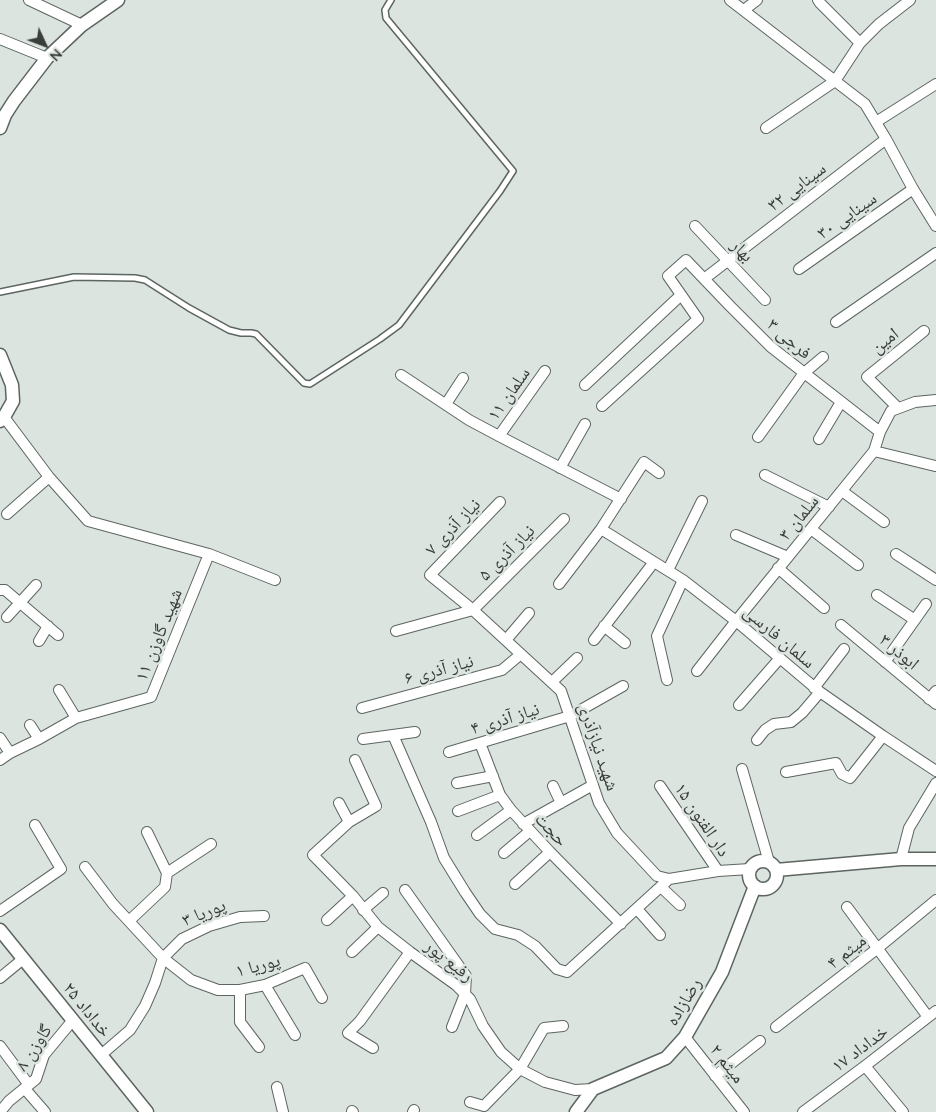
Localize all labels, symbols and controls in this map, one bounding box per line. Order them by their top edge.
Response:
north arrow [20,20,70,70]
text: N [46,45,66,65]
street label: سینایی ۳۲ [763,158,831,216]
street label: سینایی ۳۰ [813,188,881,244]
street label: بهار [726,235,758,267]
street label: فرجی ۳ [762,314,816,364]
street label: امین [867,323,903,359]
street label: سلمان ۱۱ [483,363,535,425]
street label: سلمان ۳ [774,491,824,545]
street label: نیاز آذری ۷ [421,494,485,560]
street label: نیاز آذری ۵ [474,520,540,586]
street label: شهید گاوزن ۱۱ [131,586,187,684]
street label: سلمان فارسی [739,601,819,673]
street label: ابوذر ۳ [875,629,923,675]
street label: نیاز آذری ۶ [402,650,476,690]
street label: نیاز آذری ۴ [468,698,542,740]
street label: شهید نیازآذری [573,700,623,794]
street label: دار الفنون ۱۵ [670,779,734,861]
street label: حجت [530,809,572,851]
street label: پوریا ۳ [179,895,229,931]
street label: میثم ۴ [823,930,871,974]
street label: رفیع پور [420,935,478,987]
street label: پوریا ۱ [233,950,283,982]
street label: رضازاده [661,974,707,1030]
street label: خداداد ۲۵ [58,978,116,1042]
street label: گاوزن ۸ [11,1021,57,1075]
street label: خداداد ۱۷ [828,1021,892,1077]
street label: میثم ۲ [705,1040,749,1088]

